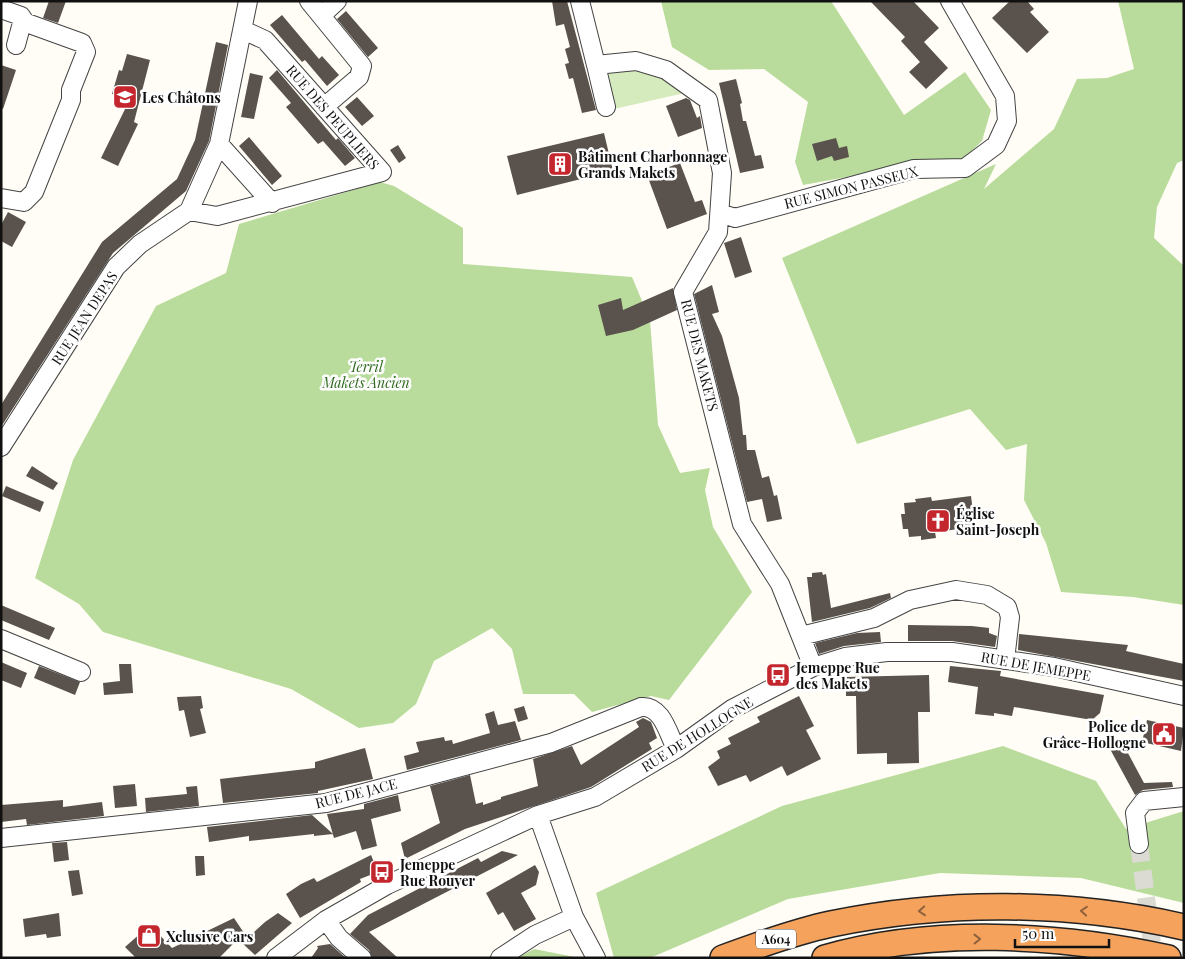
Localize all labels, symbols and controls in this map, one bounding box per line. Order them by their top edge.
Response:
street label: RUE DES PEUPLIERS [282,61,384,173]
school or university icon: Les Châtons [112,84,138,110]
place label: Les Châtons [142,88,221,107]
place label: Bâtiment Charbonnage Grands Makets [578,147,727,182]
building icon: Bâtiment Charbonnage Grands Makets [547,151,573,177]
street label: RUE SIMON PASSEUX [782,161,920,213]
street label: RUE JEAN DEPAS [47,268,121,368]
street label: RUE DES MAKETS [677,297,723,413]
park label: Terril Makets Ancien [321,357,410,392]
place label: Église Saint-Joseph [956,504,1040,539]
church icon: Église Saint-Joseph [925,508,951,534]
street label: RUE DE JEMEPPE [980,647,1092,685]
place label: Jemeppe Rue des Makets [795,658,880,693]
bus stop icon: Jemeppe Rue des Makets [765,662,791,688]
street label: RUE DE HOLLOGNE [638,692,756,776]
place label: Police de Grâce-Hollogne [1043,717,1146,752]
public building icon: Police de Grâce-Hollogne [1151,721,1177,747]
street label: RUE DE JACE [313,774,399,812]
place label: Jemeppe Rue Rouyer [399,855,476,890]
bus stop icon: Jemeppe Rue Rouyer [369,859,395,885]
one-way arrow [917,905,925,916]
one-way arrow [1080,905,1088,916]
scale bar [1015,916,1109,948]
shop icon: Xclusive Cars [136,923,162,949]
text: 50 m [1022,923,1055,943]
place label: Xclusive Cars [166,927,253,946]
road number: A604 [756,930,796,949]
one-way arrow [974,933,982,944]

